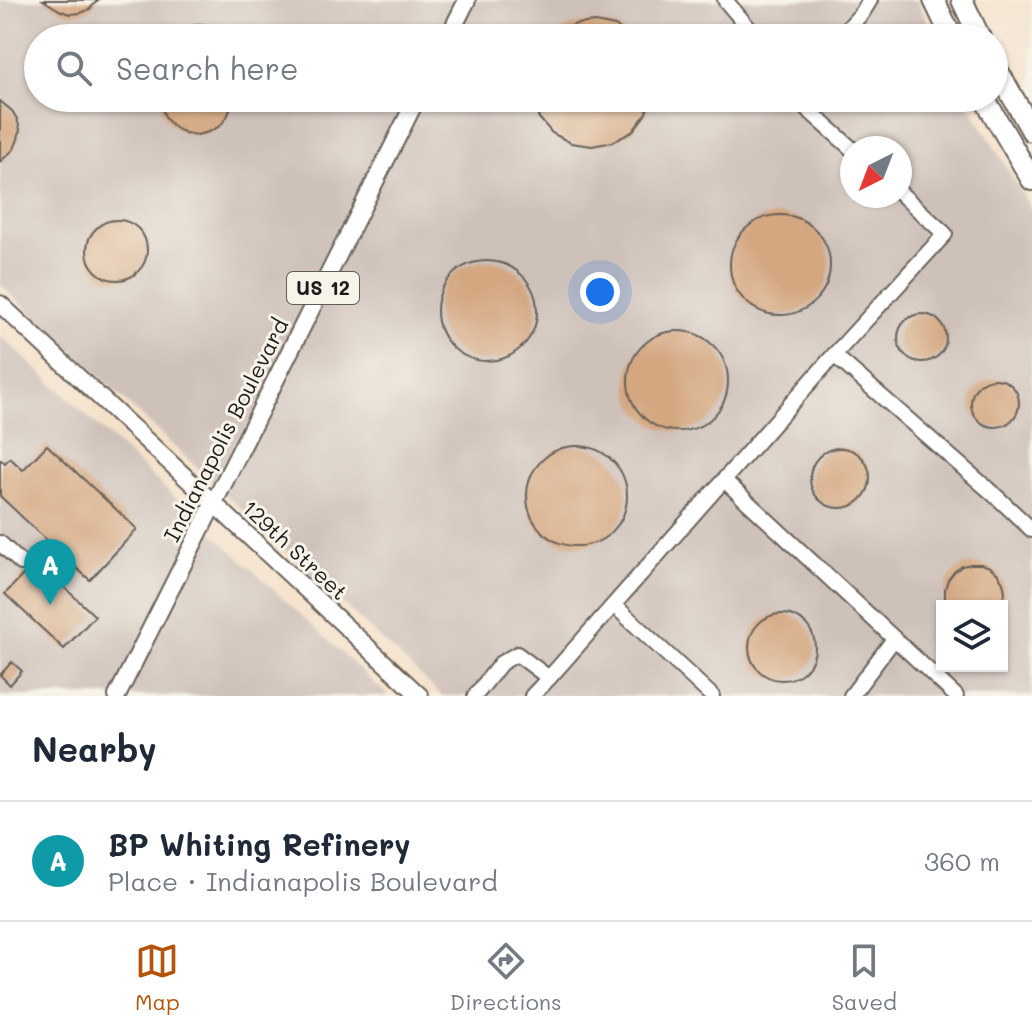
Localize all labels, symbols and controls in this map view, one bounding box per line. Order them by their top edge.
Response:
search box [24,24,1008,112]
icon: search [52,46,96,90]
text: Search here [116,48,299,88]
north arrow [840,136,912,208]
road number: US 12 [287,272,359,304]
your location [580,272,620,312]
street label: Indianapolis Boulevard [157,313,295,546]
street label: 129th Street [236,493,354,606]
pin: A [24,539,76,605]
map controls [936,600,1008,672]
button: layers [936,600,1008,672]
text: Nearby [32,726,157,771]
text: BP Whiting Refinery [108,824,411,864]
text: A [49,844,67,878]
text: 360 m [924,844,1000,878]
text: Place · Indianapolis Boulevard [108,864,498,898]
tab: Map [135,939,180,1016]
tab: Directions [450,939,562,1016]
tab: Saved [832,939,897,1016]

